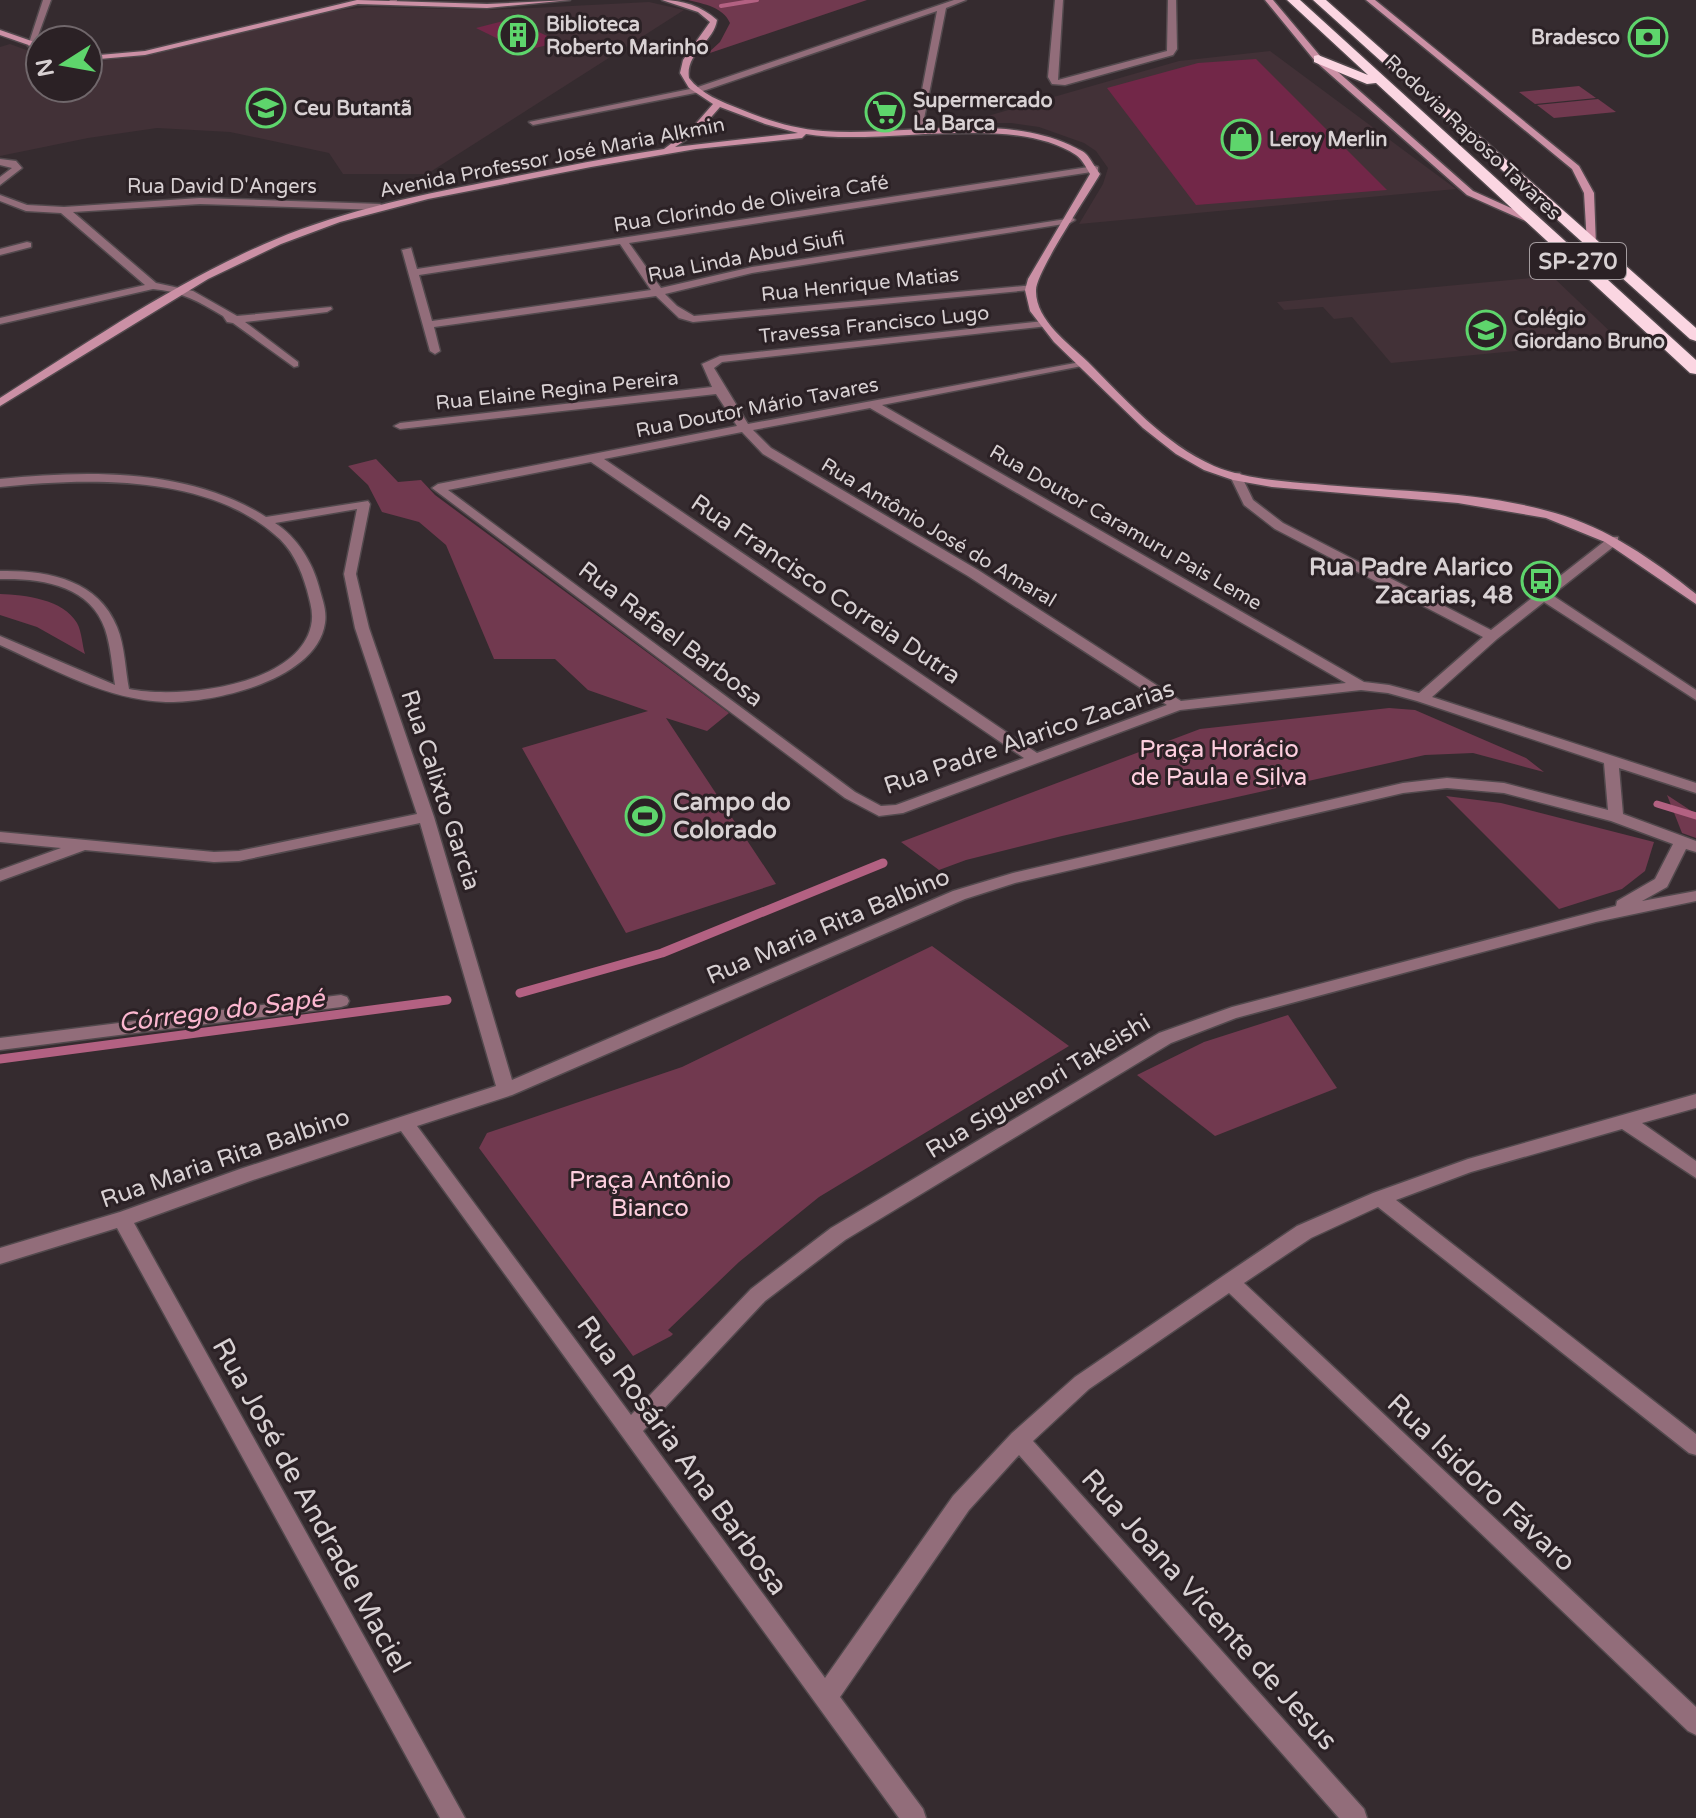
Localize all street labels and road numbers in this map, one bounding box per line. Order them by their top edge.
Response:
street label: Rodovia Raposo Tavares [1379,50,1565,226]
street label: Avenida Professor José Maria Alkmin [378,113,727,203]
street label: Rua Clorindo de Oliveira Café [612,170,890,238]
street label: Rua David D'Angers [127,175,317,199]
street label: Rua Linda Abud Siufi [646,226,847,288]
road number: SP-270 [1530,243,1626,279]
street label: Rua Henrique Matias [760,263,960,307]
street label: Travessa Francisco Lugo [758,301,990,349]
street label: Rua Elaine Regina Pereira [434,366,680,416]
street label: Rua Doutor Mário Tavares [634,373,880,443]
street label: Rua Doutor Caramuru Pais Leme [985,440,1266,616]
street label: Rua Antônio José do Amaral [817,453,1060,613]
street label: Rua Francisco Correia Dutra [685,488,966,691]
street label: Rua Rafael Barbosa [573,555,769,713]
street label: Rua Padre Alarico Zacarias [880,674,1178,801]
street label: Rua Calixto Garcia [394,686,487,894]
street label: Rua Maria Rita Balbino [702,862,954,991]
street label: Rua Siguenori Takeishi [921,1008,1156,1165]
street label: Rua Maria Rita Balbino [97,1102,353,1215]
street label: Rua Rosária Ana Barbosa [569,1309,795,1602]
street label: Rua José de Andrade Maciel [205,1332,418,1679]
street label: Rua Isidoro Fávaro [1380,1387,1583,1579]
street label: Rua Joana Vicente de Jesus [1074,1462,1345,1757]

